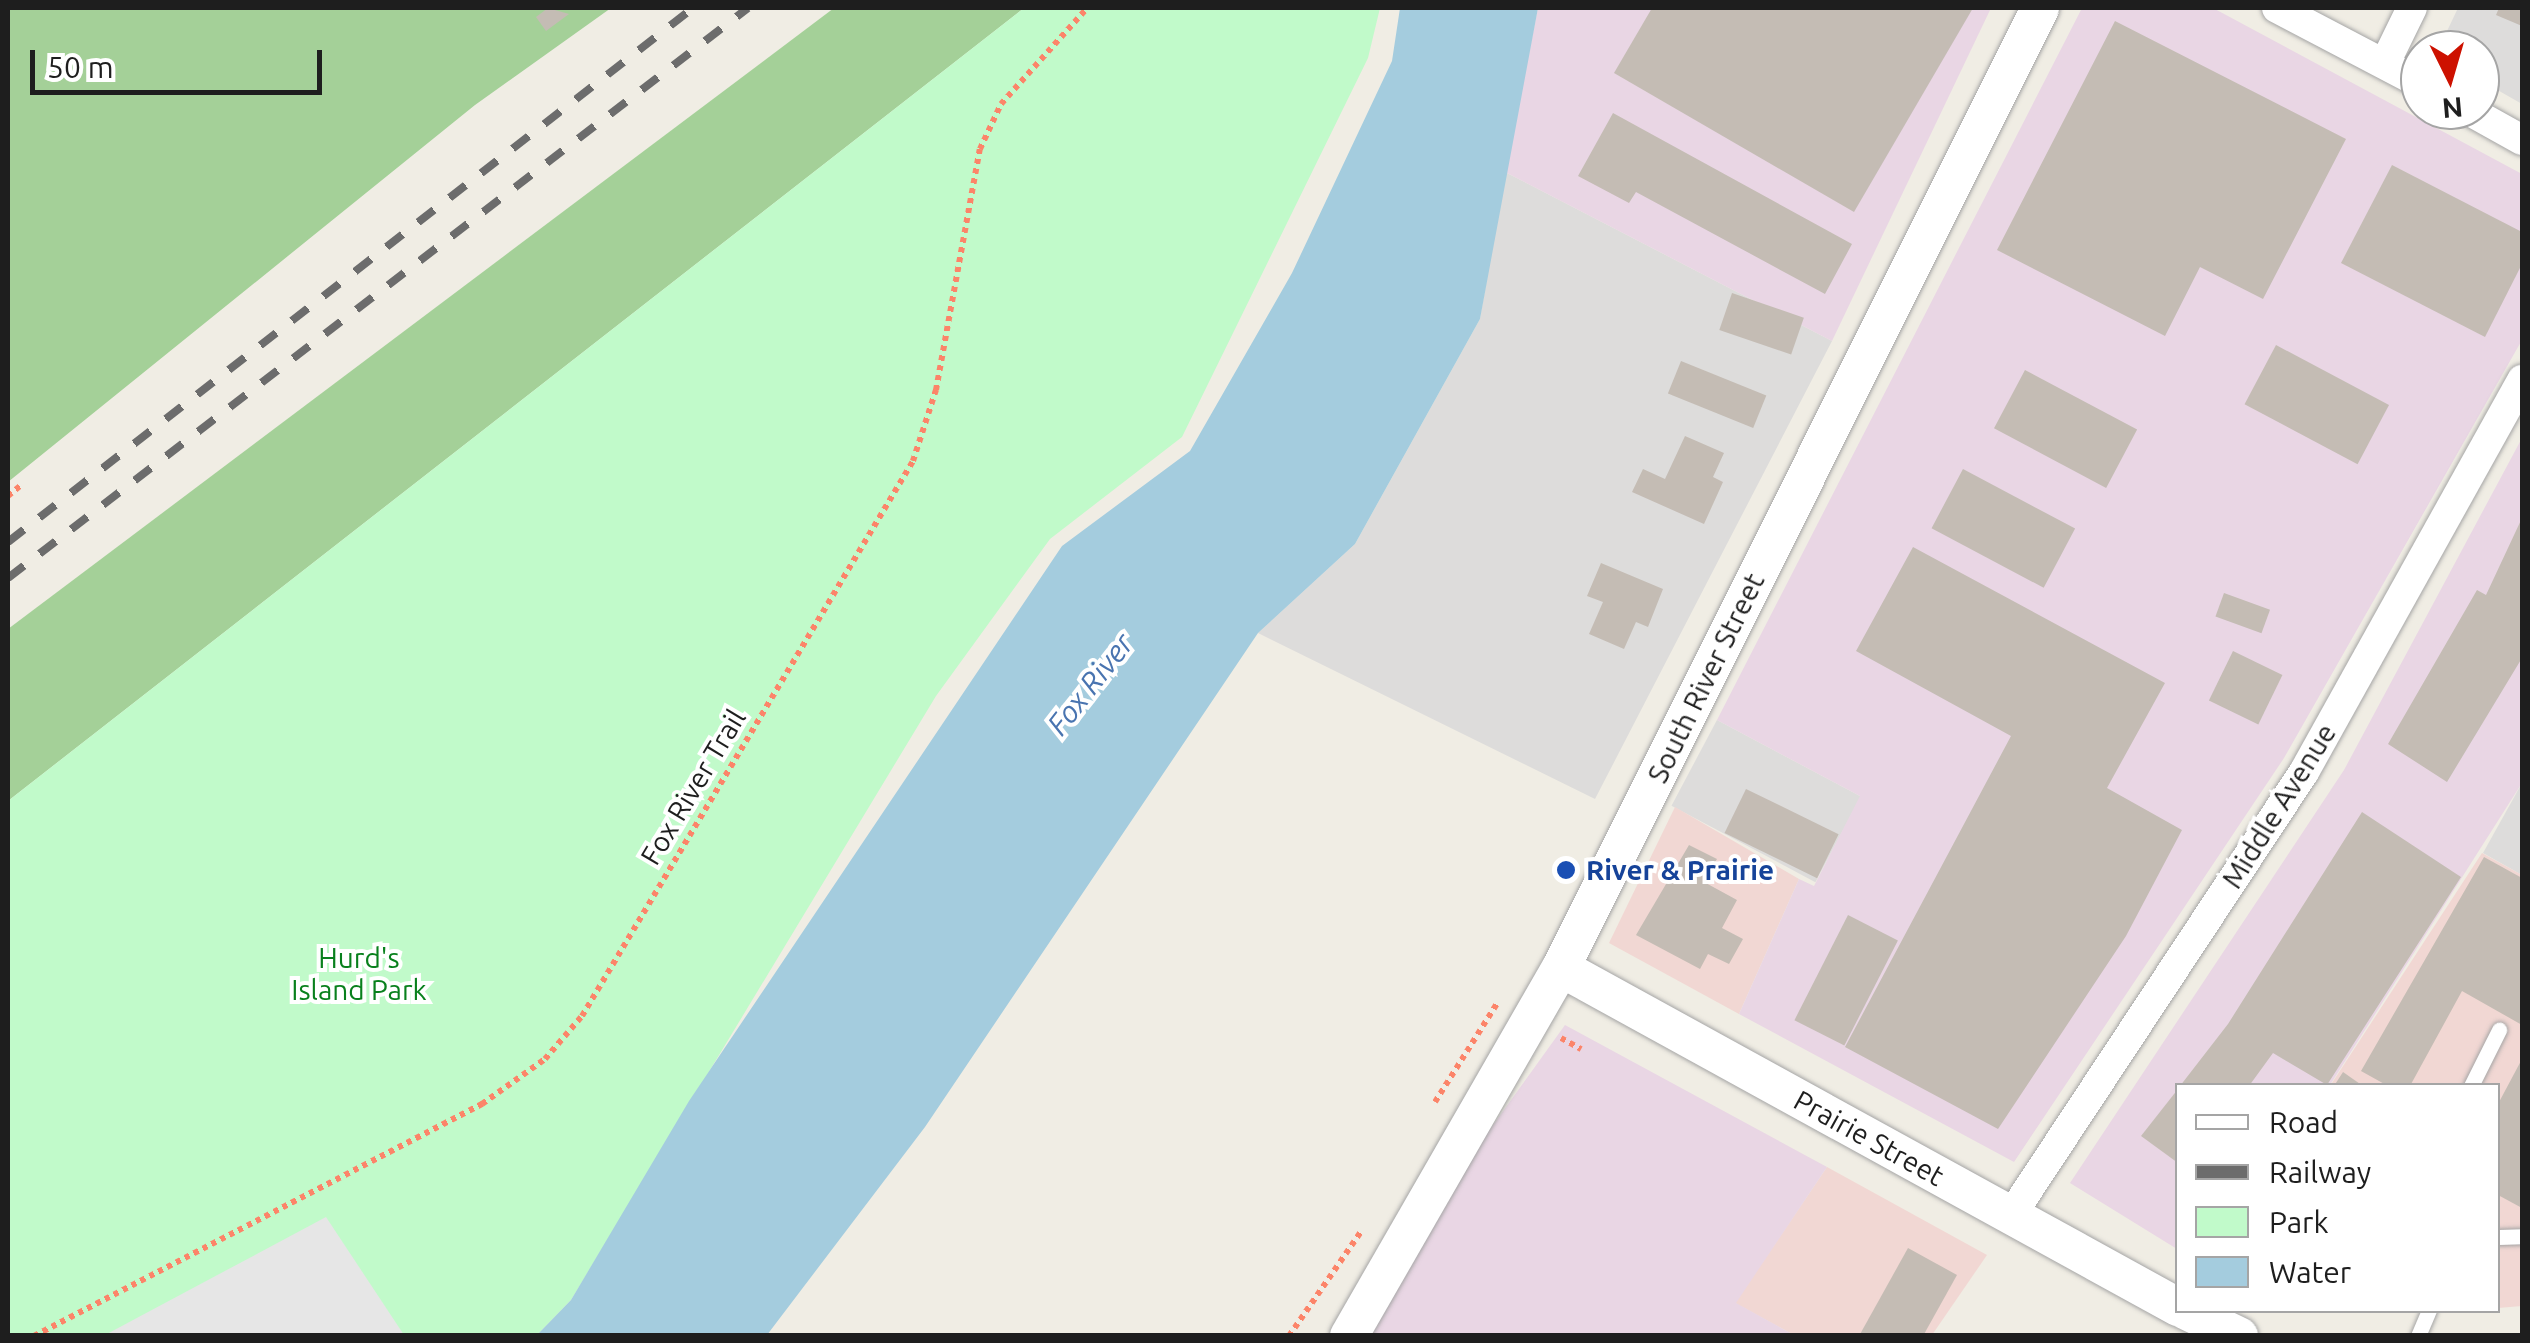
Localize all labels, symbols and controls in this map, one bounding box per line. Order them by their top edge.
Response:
scale bar [35,30,328,92]
north arrow [2400,30,2500,130]
text: 50 m [47,50,114,84]
text: N [2441,92,2464,125]
street label: South River Street [1641,568,1771,788]
water label: Fox River [1039,626,1141,742]
street label: Fox River Trail [633,703,753,871]
street label: Middle Avenue [2215,718,2343,894]
place label: River & Prairie [1586,853,1774,887]
marker: River & Prairie [1555,859,1577,881]
park label: Hurd's Island Park [291,941,427,1007]
street label: Prairie Street [1788,1083,1950,1193]
legend [2175,1083,2500,1313]
text: Road [2269,1105,2338,1139]
text: Railway [2269,1155,2371,1189]
text: Park [2269,1205,2329,1239]
text: Water [2269,1255,2351,1289]

